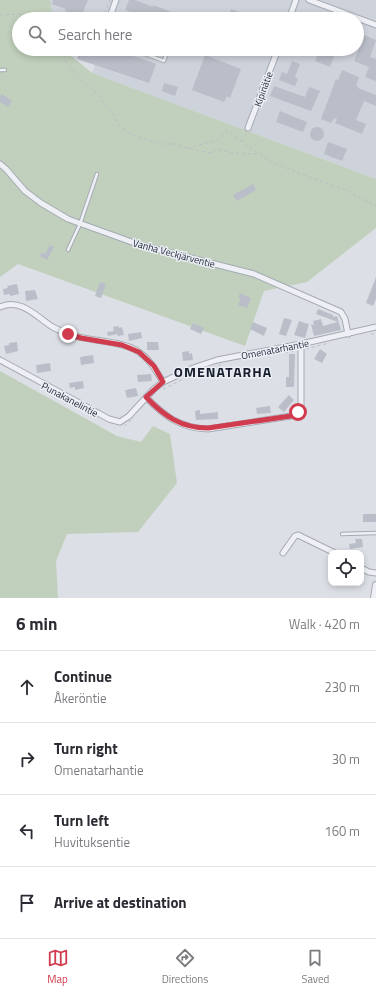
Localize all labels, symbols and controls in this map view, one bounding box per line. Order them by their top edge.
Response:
search box [12,12,364,56]
icon: search [26,23,48,45]
text: Search here [58,23,132,46]
street label: Kipinätie [250,69,277,109]
street label: Vanha Veckjärventie [131,235,217,272]
route end [59,325,77,343]
street label: Omenatarhantie [240,336,310,363]
district label: OMENATARHA [174,361,272,382]
street label: Punakanelintie [39,378,101,421]
route start [289,403,307,421]
map controls [328,550,364,586]
button: locate [328,550,364,586]
text: 6 min [16,611,57,637]
text: Walk · 420 m [289,614,360,634]
text: Continue [54,665,112,688]
icon: ahead [16,676,38,698]
text: 230 m [324,677,360,697]
text: Åkeröntie [54,688,107,708]
text: Turn right [54,737,118,760]
icon: right [16,748,38,770]
text: 30 m [332,749,360,769]
text: Omenatarhantie [54,760,144,780]
text: Turn left [54,809,109,832]
icon: left [16,820,38,842]
text: 160 m [324,821,360,841]
text: Huvituksentie [54,832,130,852]
text: Arrive at destination [54,891,187,914]
icon: arrive [16,892,38,914]
tab: Map [47,947,69,987]
tab: Directions [162,947,208,987]
tab: Saved [301,947,329,987]

